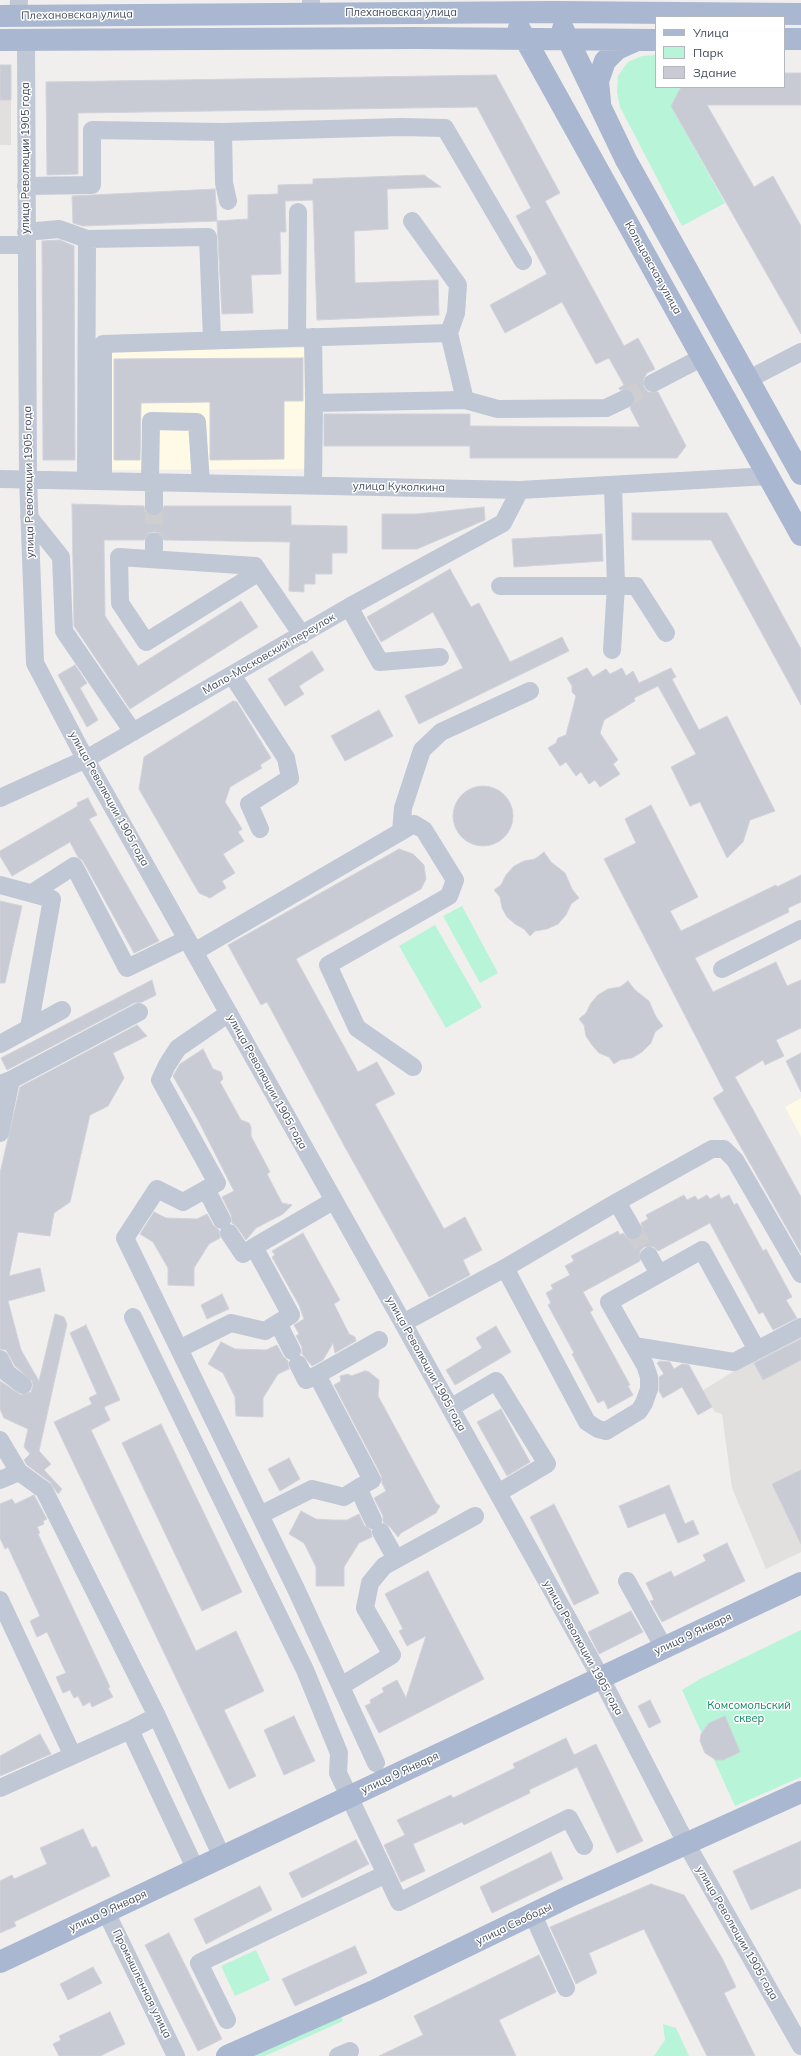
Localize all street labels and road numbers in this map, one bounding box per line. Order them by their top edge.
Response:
street label: Плехановская улица [345,6,457,20]
street label: Плехановская улица [21,7,133,23]
street label: улица Революции 1905 года [19,82,33,234]
street label: Кольцовская улица [622,219,684,317]
street label: улица Революции 1905 года [21,406,37,558]
street label: улица Куколкина [353,480,445,494]
street label: Мало-Московский переулок [200,611,338,697]
street label: улица Революции 1905 года [66,729,152,869]
street label: улица Революции 1905 года [224,1012,310,1152]
street label: улица Революции 1905 года [383,1294,469,1434]
street label: улица Революции 1905 года [540,1578,626,1718]
street label: улица 9 Января [652,1610,734,1658]
street label: улица 9 Января [359,1749,441,1797]
street label: улица Революции 1905 года [693,1864,781,2002]
street label: улица 9 Января [67,1887,149,1935]
street label: улица Свободы [474,1900,554,1948]
street label: Промышленная улица [110,1927,174,2041]

